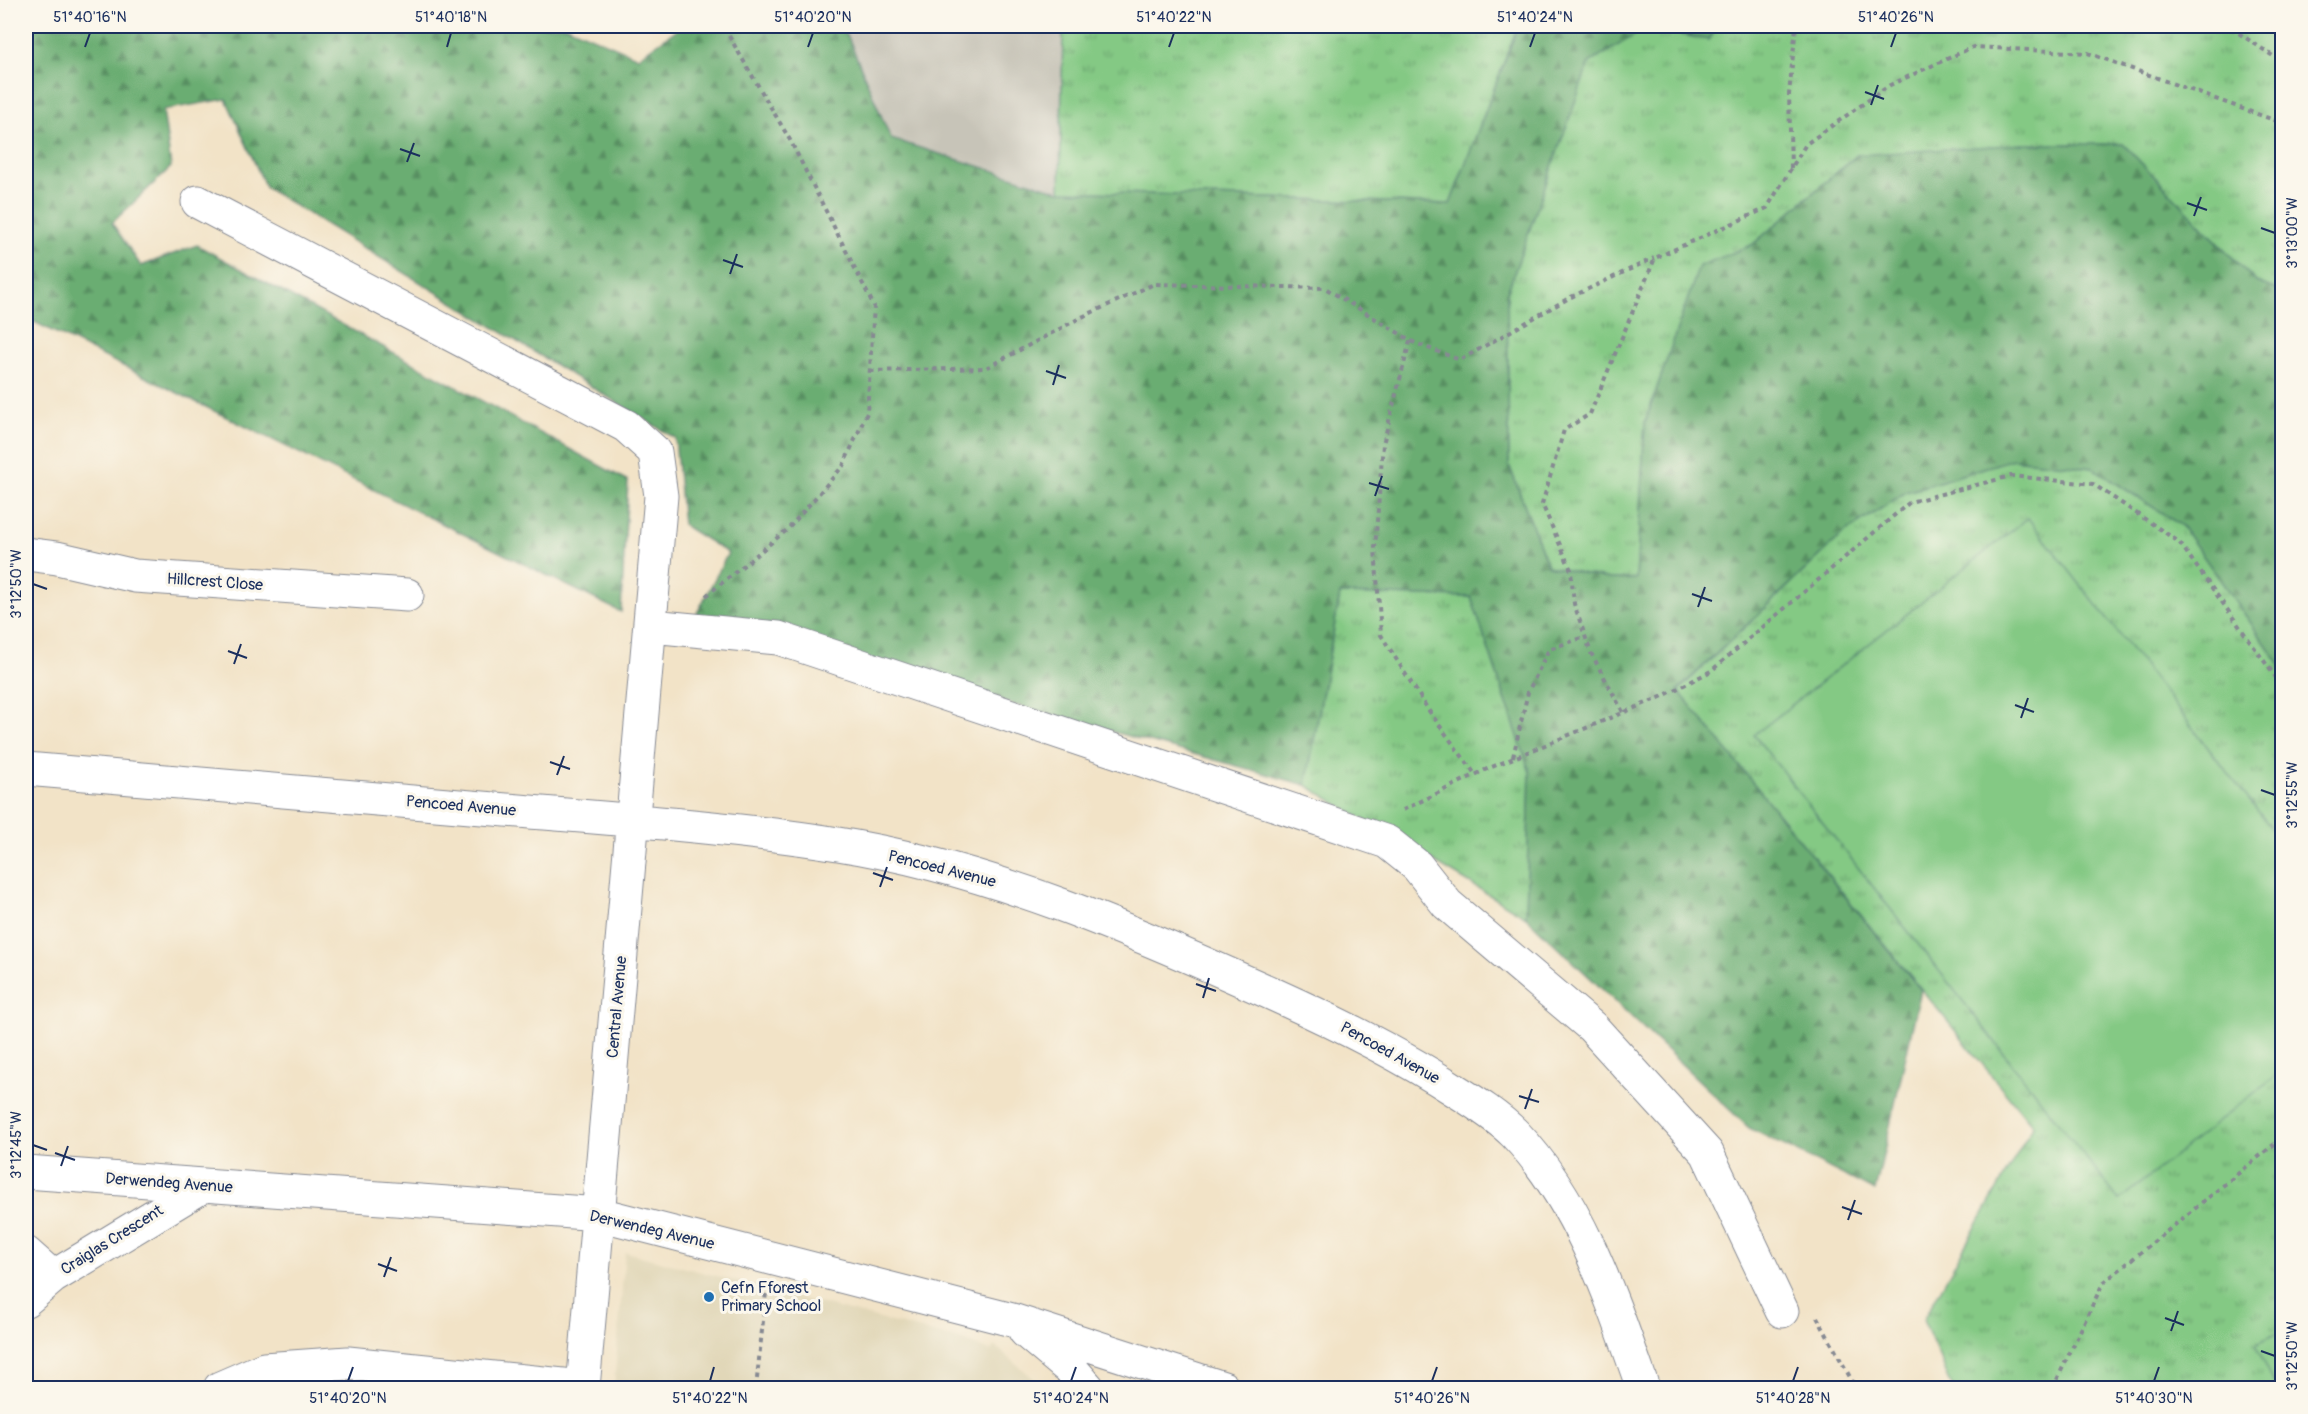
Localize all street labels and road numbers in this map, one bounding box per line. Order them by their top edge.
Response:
street label: Hillcrest Close [166,569,264,595]
street label: Pencoed Avenue [405,791,517,821]
street label: Pencoed Avenue [886,846,998,892]
street label: Central Avenue [603,955,631,1059]
street label: Pencoed Avenue [1337,1017,1443,1089]
street label: Derwendeg Avenue [105,1169,233,1197]
street label: Craiglas Crescent [57,1200,167,1280]
street label: Derwendeg Avenue [588,1206,717,1254]

